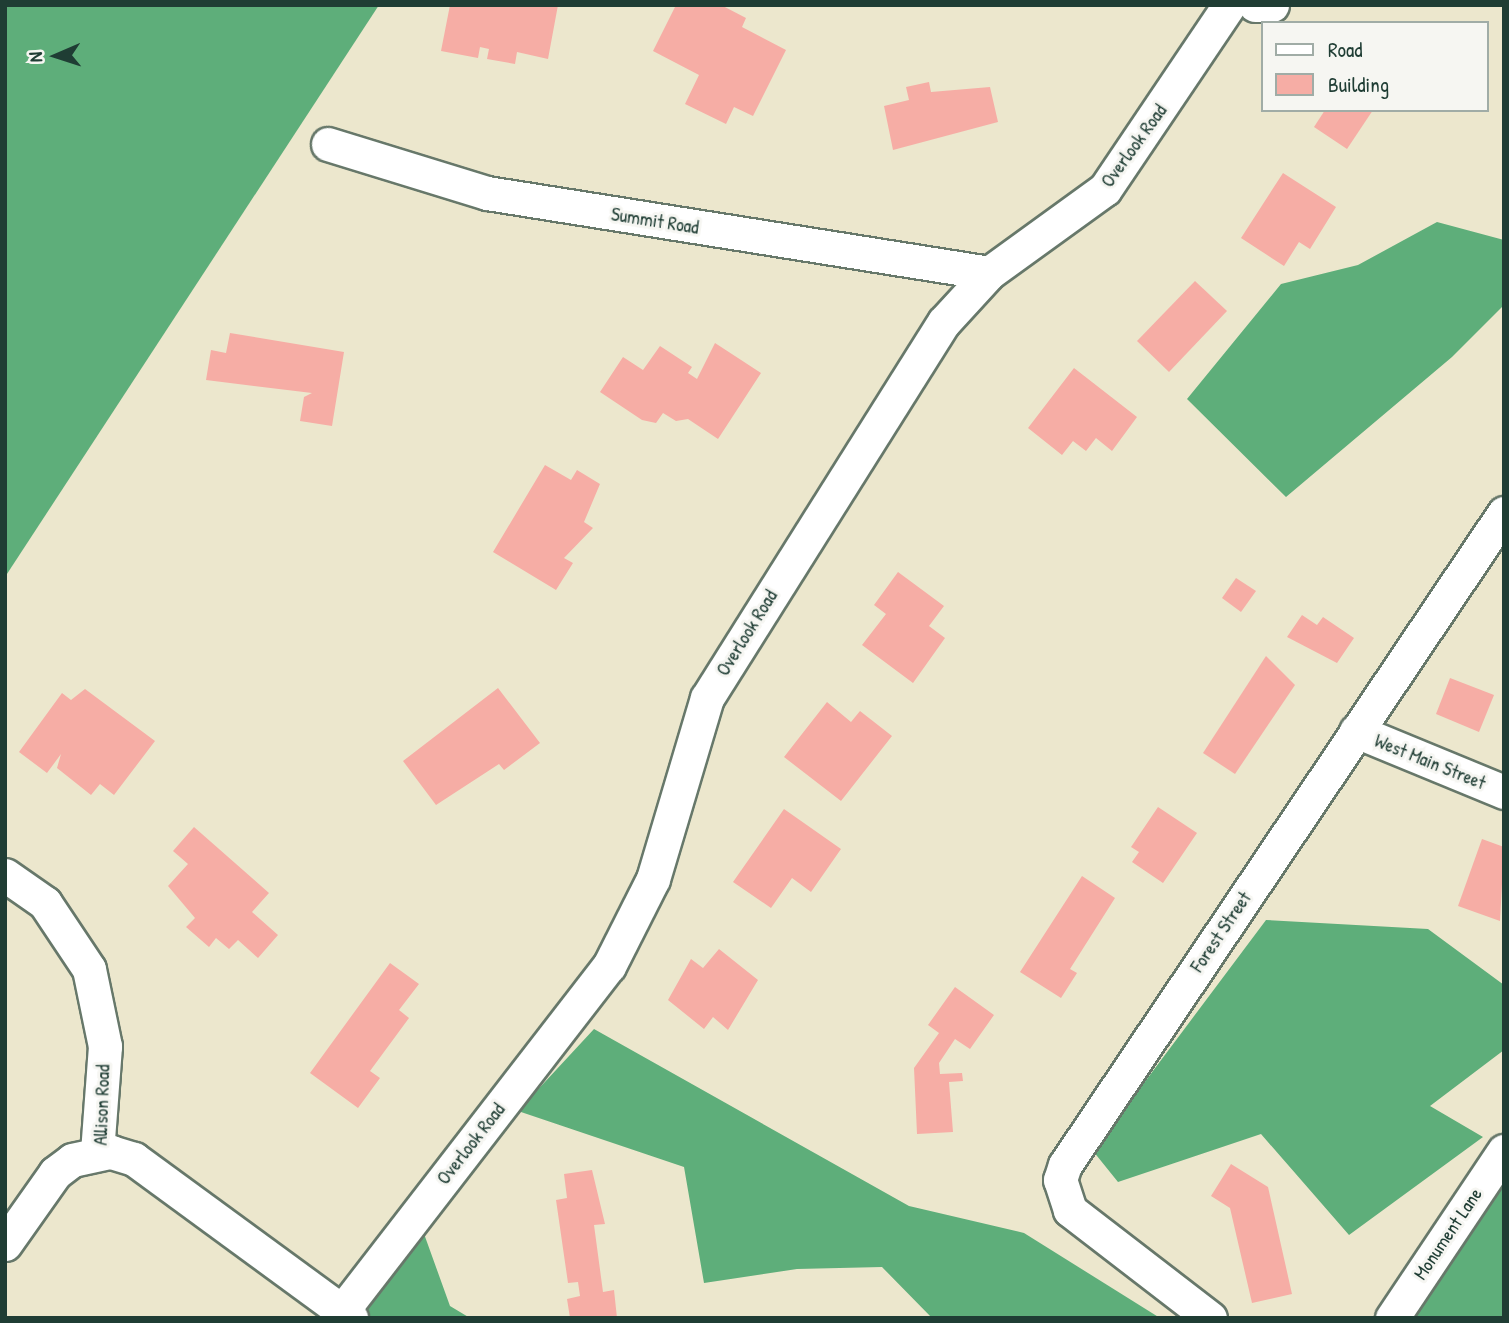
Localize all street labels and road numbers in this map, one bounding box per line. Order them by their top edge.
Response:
street label: Overlook Road [1096,100,1172,192]
street label: Summit Road [610,203,700,239]
street label: Overlook Road [712,586,782,680]
street label: West Main Street [1371,729,1489,795]
street label: Forest Street [1186,887,1256,977]
street label: Allison Road [89,1064,115,1146]
street label: Overlook Road [432,1099,510,1189]
street label: Monument Lane [1409,1184,1487,1284]

